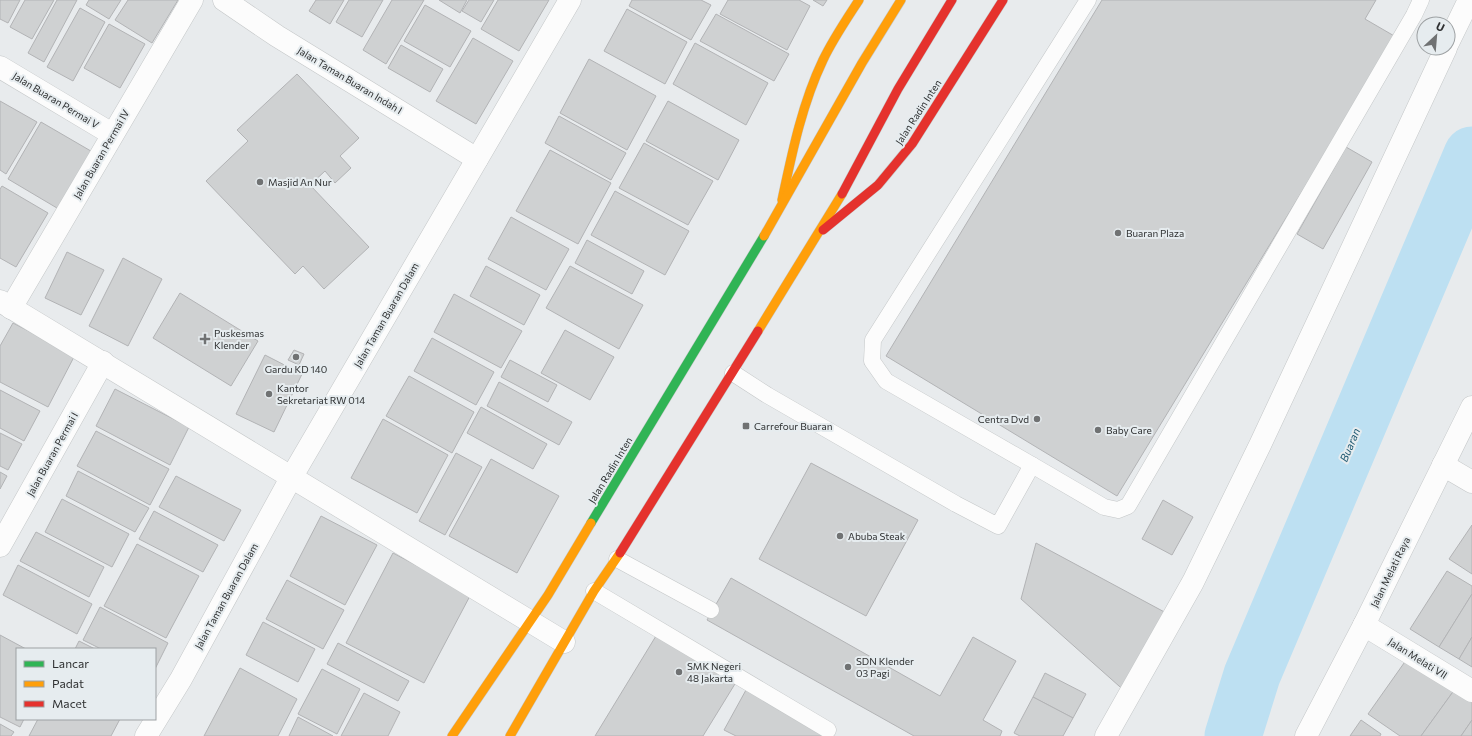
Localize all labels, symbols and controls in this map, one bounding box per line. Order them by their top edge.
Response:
north arrow [1416,16,1456,56]
text: U [1434,19,1447,34]
street label: Jalan Taman Buaran Indah I [295,44,405,116]
street label: Jalan Buaran Permai V [11,70,101,131]
street label: Jalan Radin Inten [893,77,943,147]
street label: Jalan Buaran Permai IV [71,107,132,201]
place label: Masjid An Nur [268,176,332,188]
marker: Masjid An Nur [255,177,265,187]
place label: Buaran Plaza [1126,227,1184,239]
marker: Buaran Plaza [1113,228,1123,238]
street label: Jalan Taman Buaran Dalam [351,260,421,370]
place label: Puskesmas Klender [214,327,264,351]
marker: Puskesmas Klender [199,333,211,345]
marker: Gardu KD 140 [291,352,301,362]
place label: Gardu KD 140 [265,363,327,375]
place label: Kantor Sekretariat RW 014 [277,382,365,406]
marker: Kantor Sekretariat RW 014 [264,389,274,399]
street label: Jalan Buaran Permai I [24,410,80,498]
place label: Centra Dvd [978,413,1029,425]
marker: Centra Dvd [1032,414,1042,424]
place label: Carrefour Buaran [754,420,832,432]
marker: Carrefour Buaran [741,421,751,431]
place label: Baby Care [1106,424,1152,436]
marker: Baby Care [1093,425,1103,435]
water label: Buaran [1337,426,1362,464]
street label: Jalan Radin Inten [586,435,634,505]
place label: Abuba Steak [848,530,906,542]
marker: Abuba Steak [835,531,845,541]
street label: Jalan Melati Raya [1368,535,1412,609]
street label: Jalan Taman Buaran Dalam [192,541,260,651]
street label: Jalan Melati VII [1386,635,1450,681]
legend [16,648,156,720]
place label: SDN Klender 03 Pagi [856,655,914,679]
text: Lancar [52,656,89,670]
place label: SMK Negeri 48 Jakarta [687,660,741,684]
marker: SDN Klender 03 Pagi [843,662,853,672]
marker: SMK Negeri 48 Jakarta [674,667,684,677]
text: Padat [52,676,84,690]
text: Macet [52,696,87,710]

